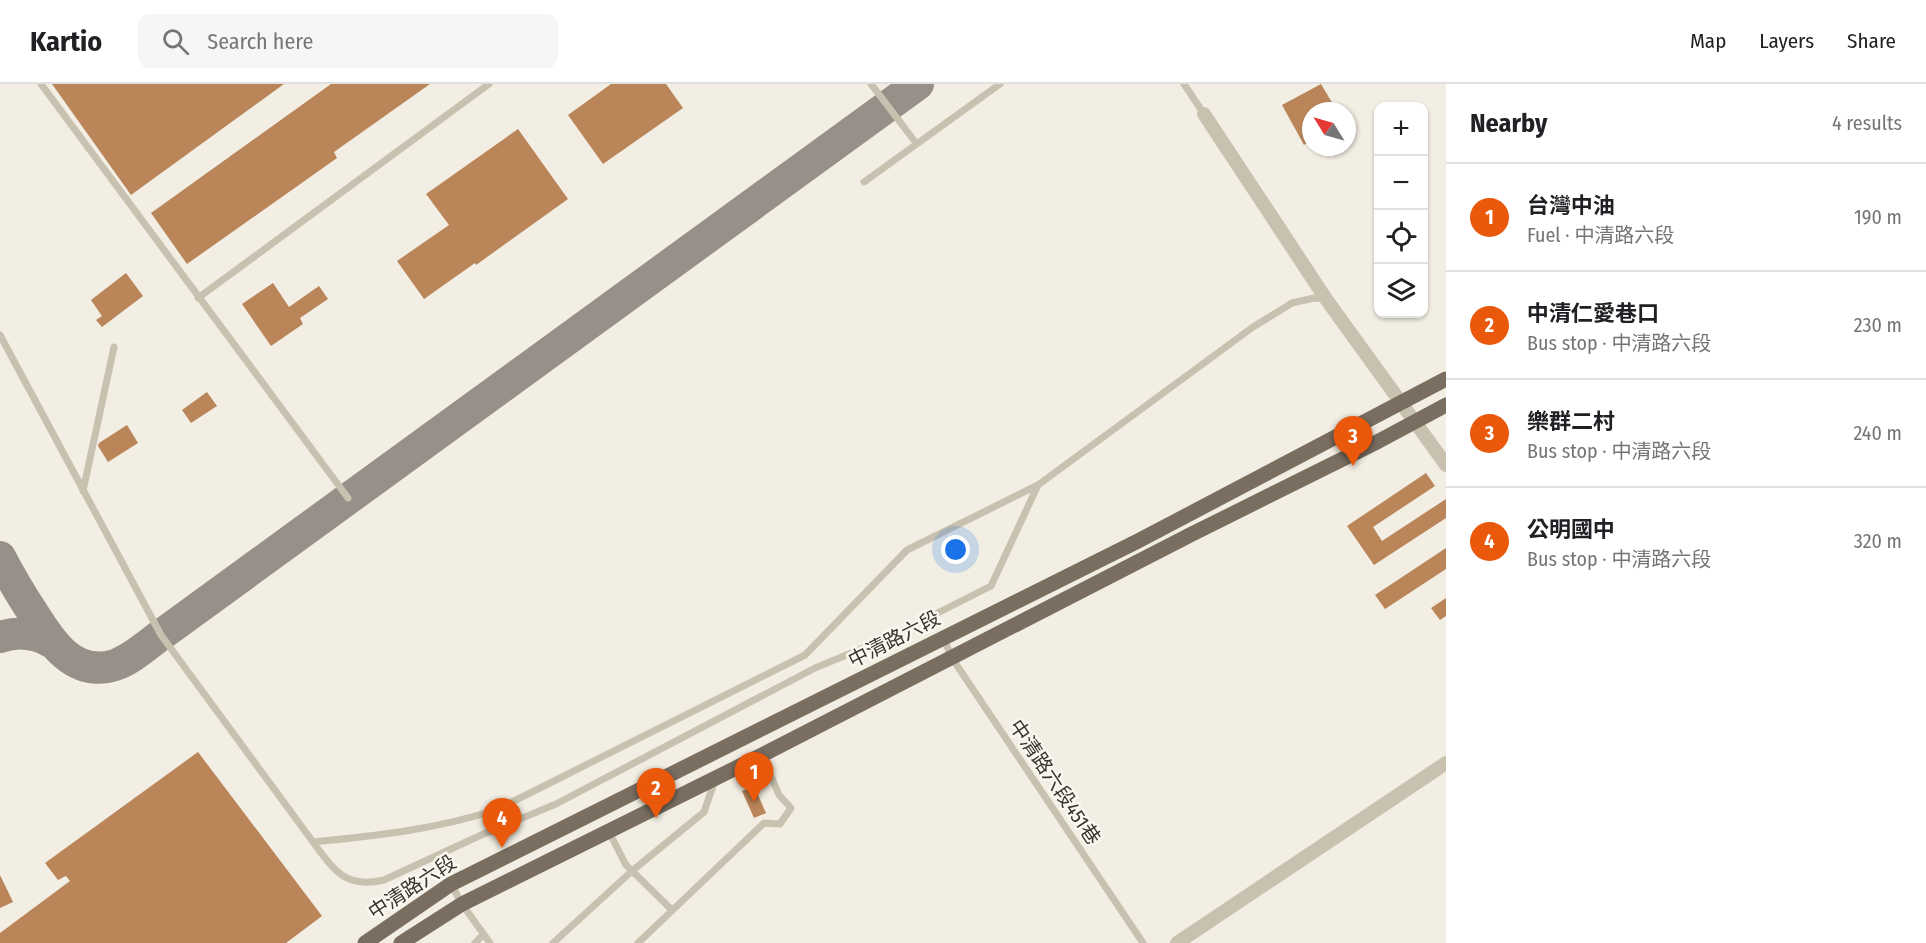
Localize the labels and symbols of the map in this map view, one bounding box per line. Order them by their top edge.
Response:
north arrow [1302,102,1356,156]
pin: 3 [1334,416,1372,466]
your location [941,535,970,564]
street label: 中清路六段 [844,606,944,672]
street label: 中清路六段451巷 [1004,715,1106,849]
pin: 1 [734,752,774,802]
pin: 2 [636,768,676,818]
pin: 4 [482,798,522,848]
street label: 中清路六段 [364,850,460,924]

